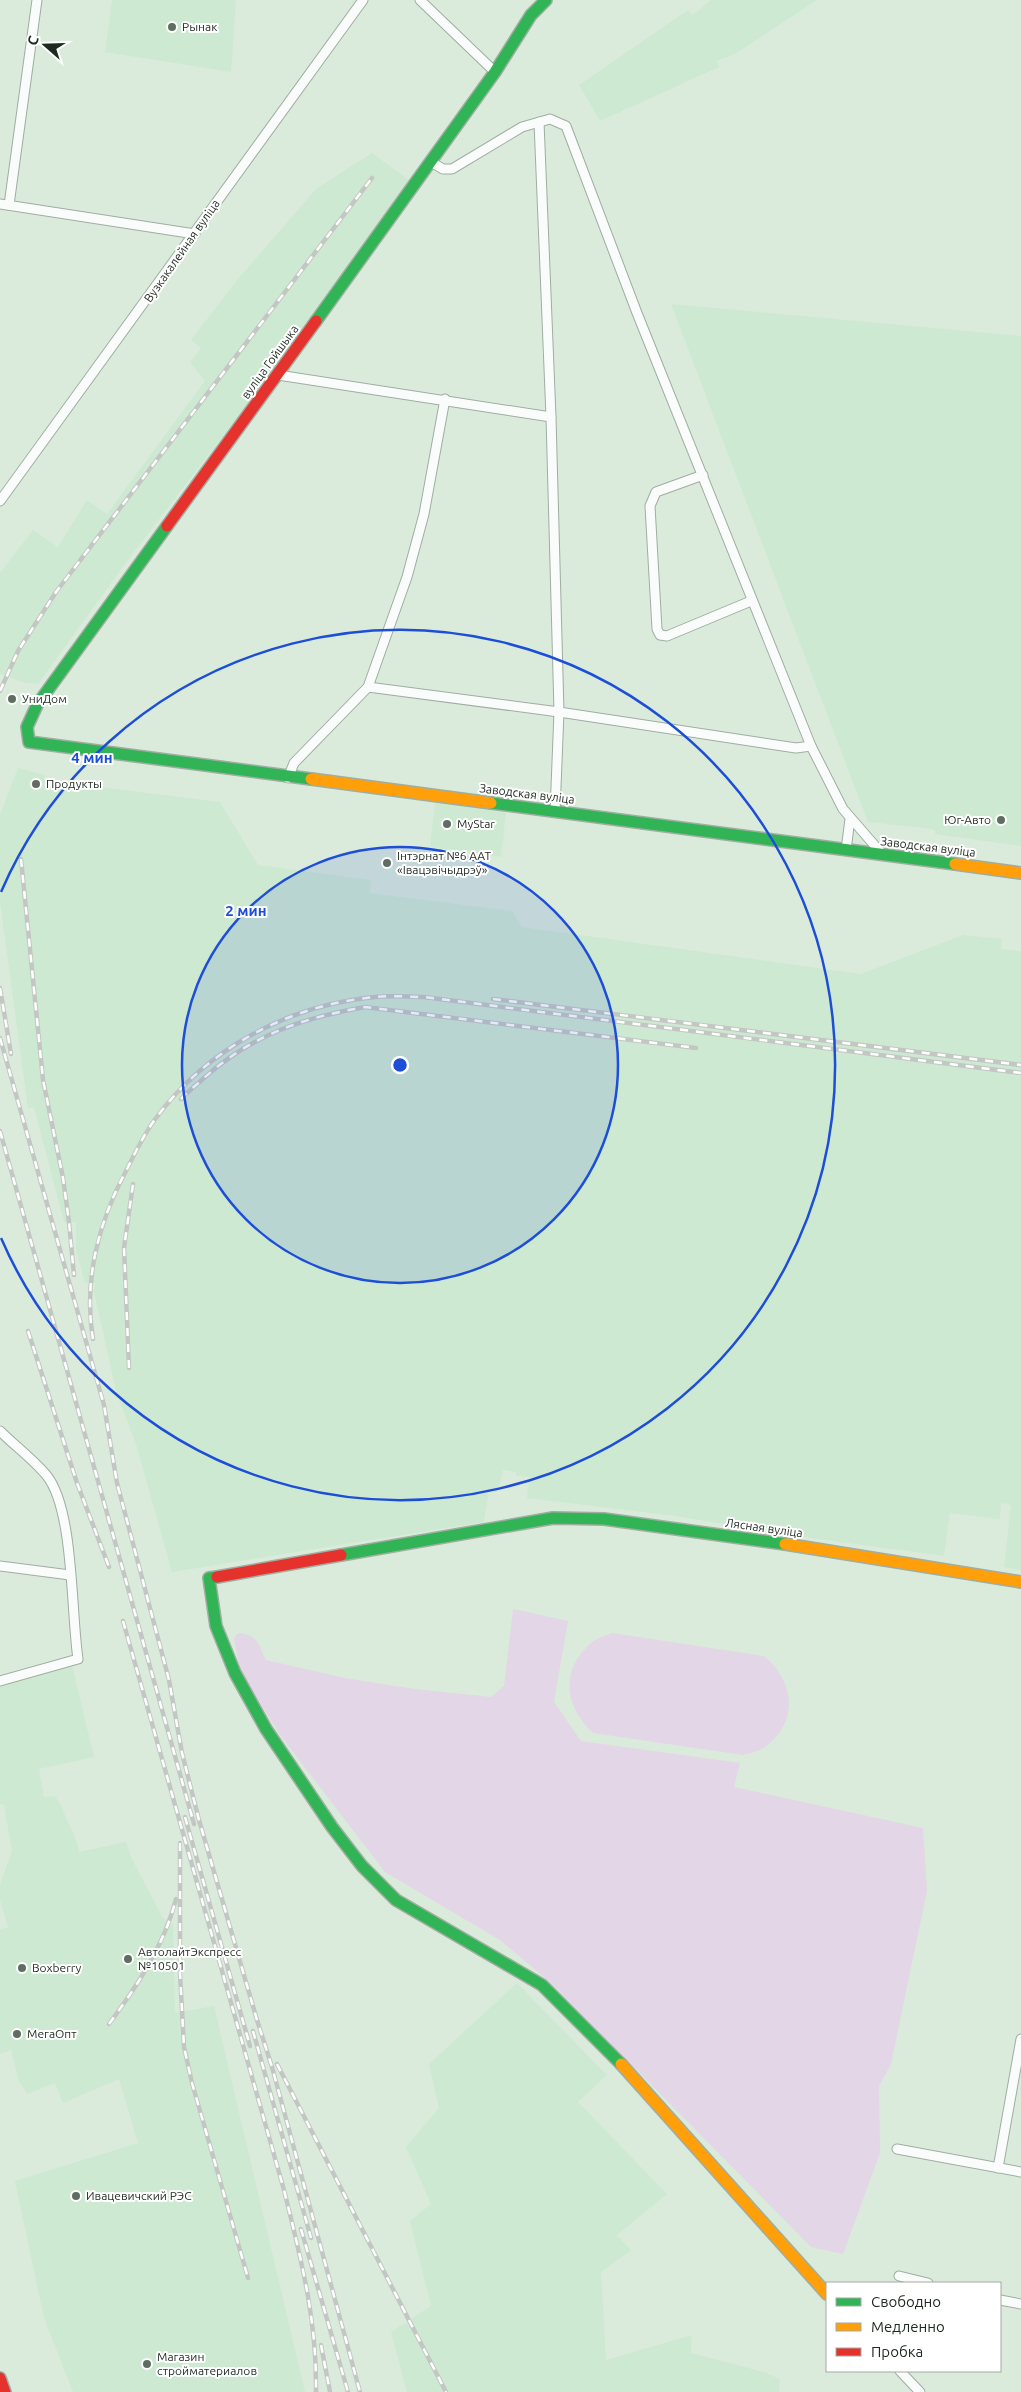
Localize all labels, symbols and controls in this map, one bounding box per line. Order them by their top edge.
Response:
north arrow [20,20,70,70]
place label: Рынак [182,20,217,33]
marker: Рынак [166,21,178,33]
text: С [24,34,42,47]
street label: Вузкакалейная вуліца [141,197,222,305]
street label: вуліца Гойшыка [238,322,301,401]
place label: УниДом [22,692,67,705]
marker: УниДом [6,693,18,705]
text: 4 мин [71,749,113,766]
place label: Продукты [46,777,102,790]
marker: Продукты [30,778,42,790]
street label: Заводская вуліца [479,781,575,806]
place label: Юг-Авто [944,813,991,826]
marker: Юг-Авто [995,814,1007,826]
place label: MyStar [457,817,495,830]
marker: MyStar [441,818,453,830]
street label: Заводская вуліца [880,834,976,859]
place label: Інтэрнат №6 ААТ «Івацэвічыдрэў» [397,849,492,876]
marker: Інтэрнат №6 ААТ «Івацэвічыдрэў» [381,857,393,869]
text: 2 мин [225,902,267,919]
centre of rings [391,1056,409,1074]
street label: Лясная вуліца [725,1516,804,1539]
place label: АвтолайтЭкспресс №10501 [138,1945,241,1972]
marker: АвтолайтЭкспресс №10501 [122,1953,134,1965]
place label: Boxberry [32,1961,82,1974]
marker: Boxberry [16,1962,28,1974]
place label: МегаОпт [27,2027,77,2040]
marker: МегаОпт [11,2028,23,2040]
place label: Ивацевичский РЭС [86,2189,192,2202]
marker: Ивацевичский РЭС [70,2190,82,2202]
legend [826,2282,1001,2372]
text: Свободно [871,2293,941,2310]
text: Медленно [871,2318,945,2335]
text: Пробка [871,2343,923,2360]
place label: Магазин стройматериалов [157,2350,257,2377]
marker: Магазин стройматериалов [141,2358,153,2370]

